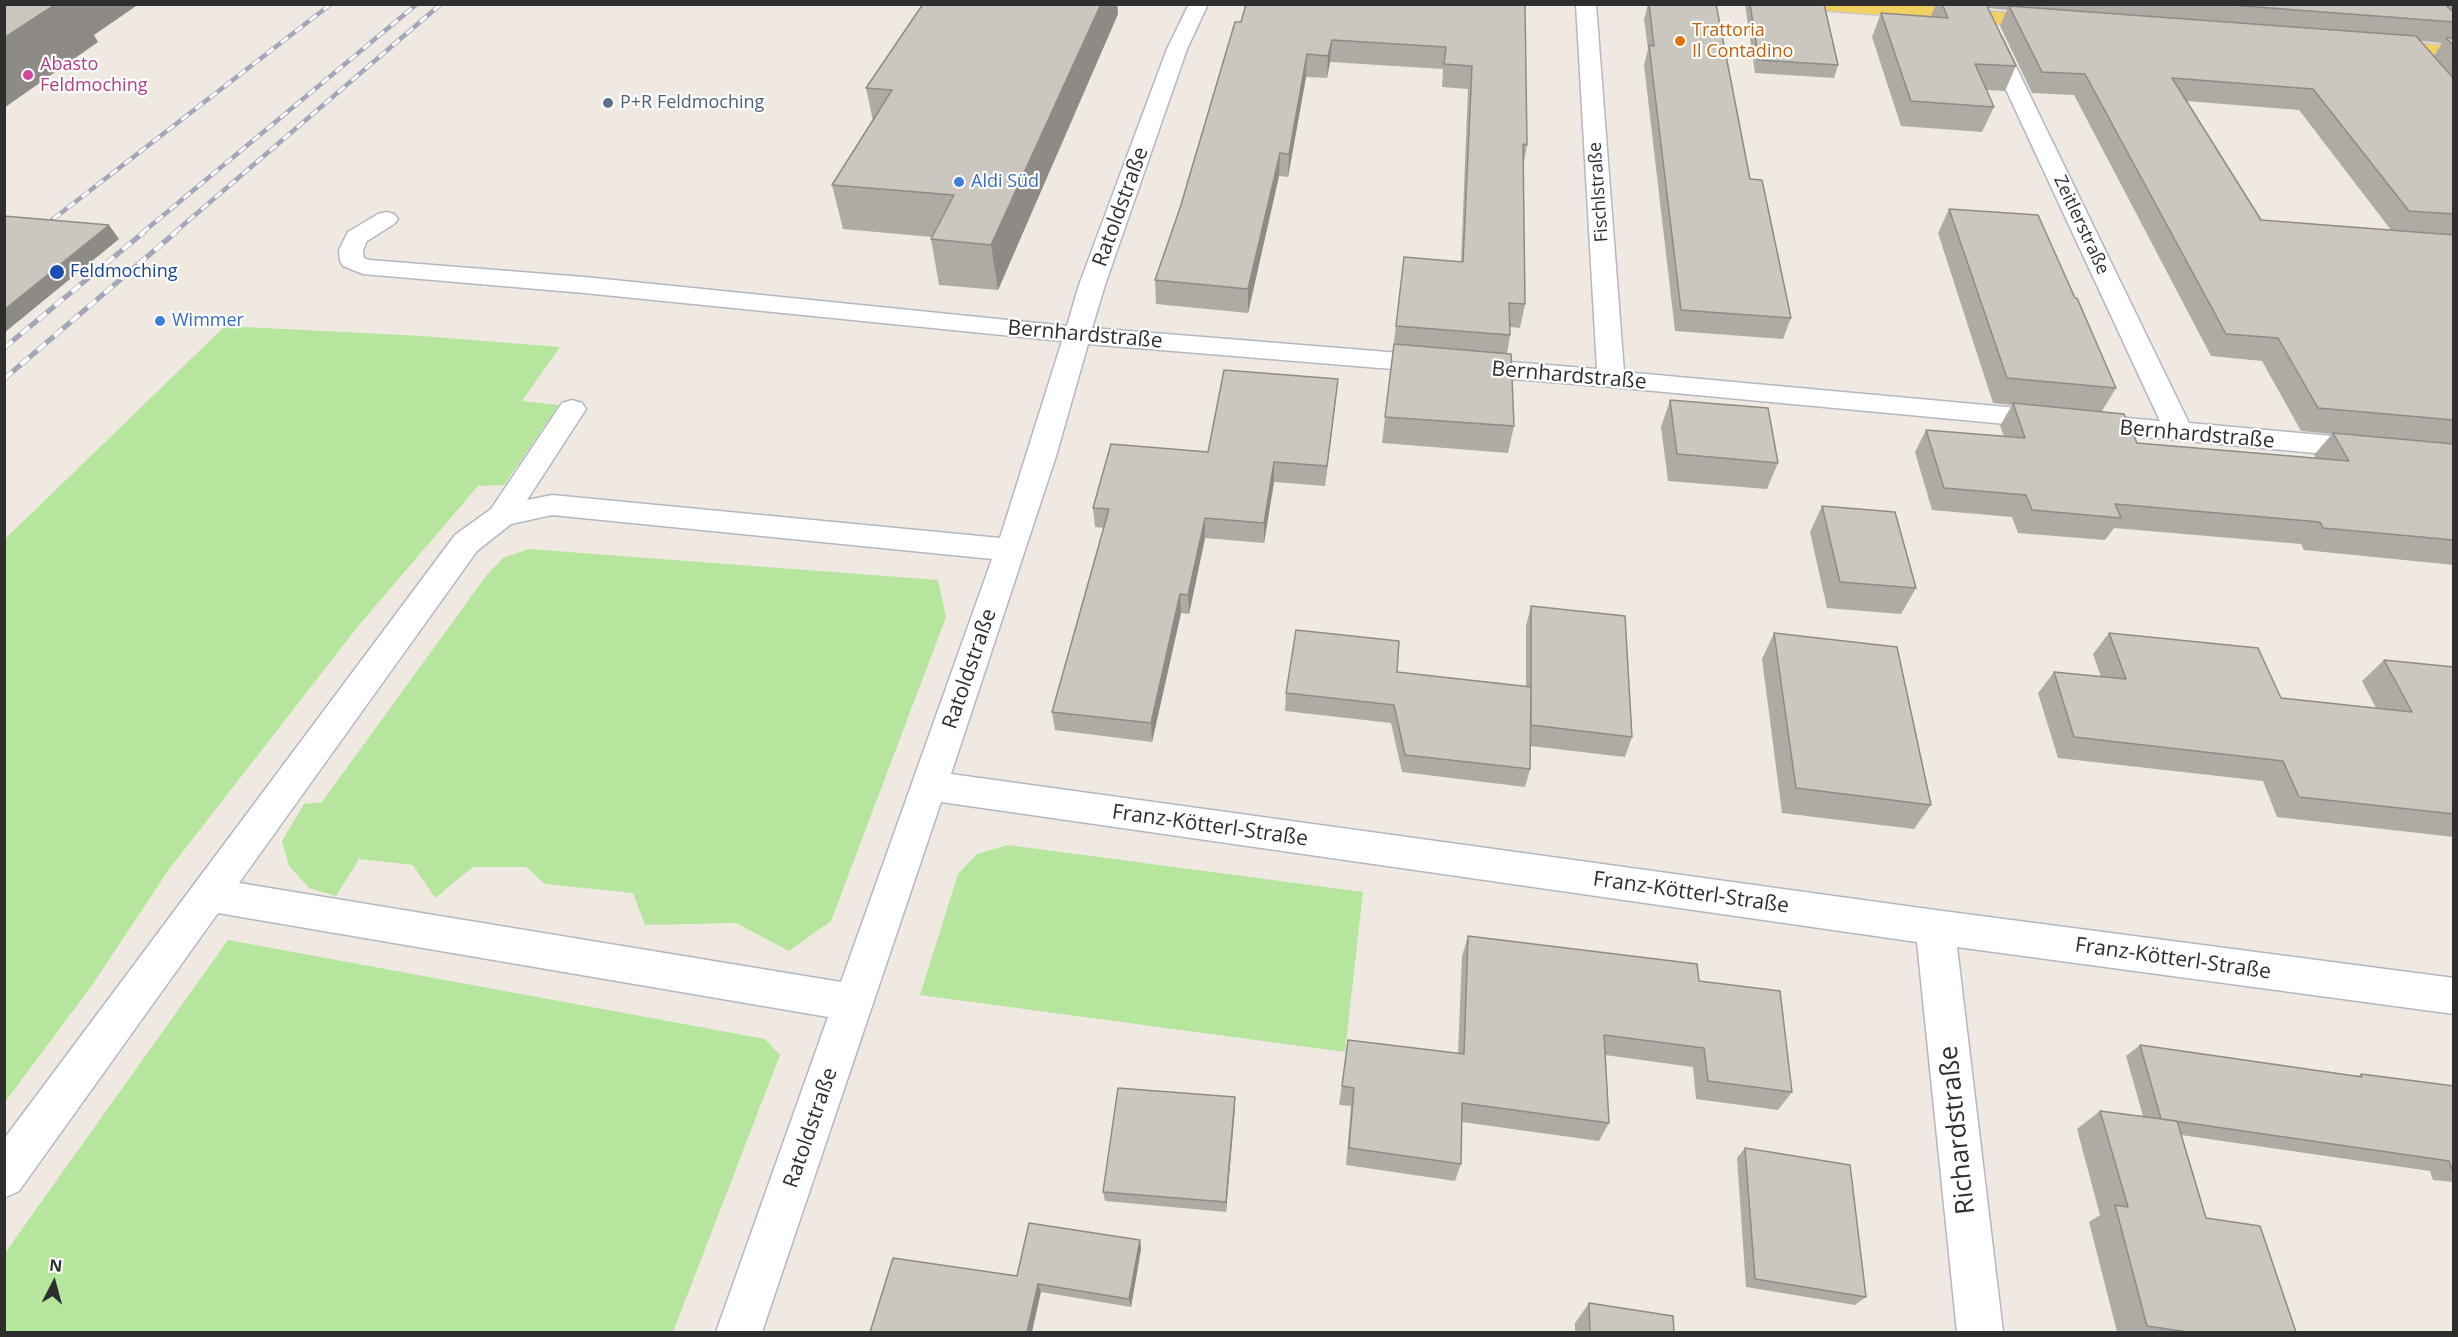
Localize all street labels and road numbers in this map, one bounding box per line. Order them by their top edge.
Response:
street label: Fischlstraße [1585,141,1613,243]
street label: Ratoldstraße [1088,144,1154,270]
street label: Zeitlerstraße [2049,172,2113,278]
street label: Bernhardstraße [1006,316,1164,354]
street label: Bernhardstraße [1490,357,1648,395]
street label: Bernhardstraße [2118,416,2276,454]
street label: Ratoldstraße [938,606,1002,732]
street label: Franz-Kötterl-Straße [1110,800,1310,852]
street label: Franz-Kötterl-Straße [1591,867,1791,919]
street label: Franz-Kötterl-Straße [2073,933,2273,985]
street label: Richardstraße [1934,1044,1982,1216]
street label: Ratoldstraße [779,1065,843,1191]

